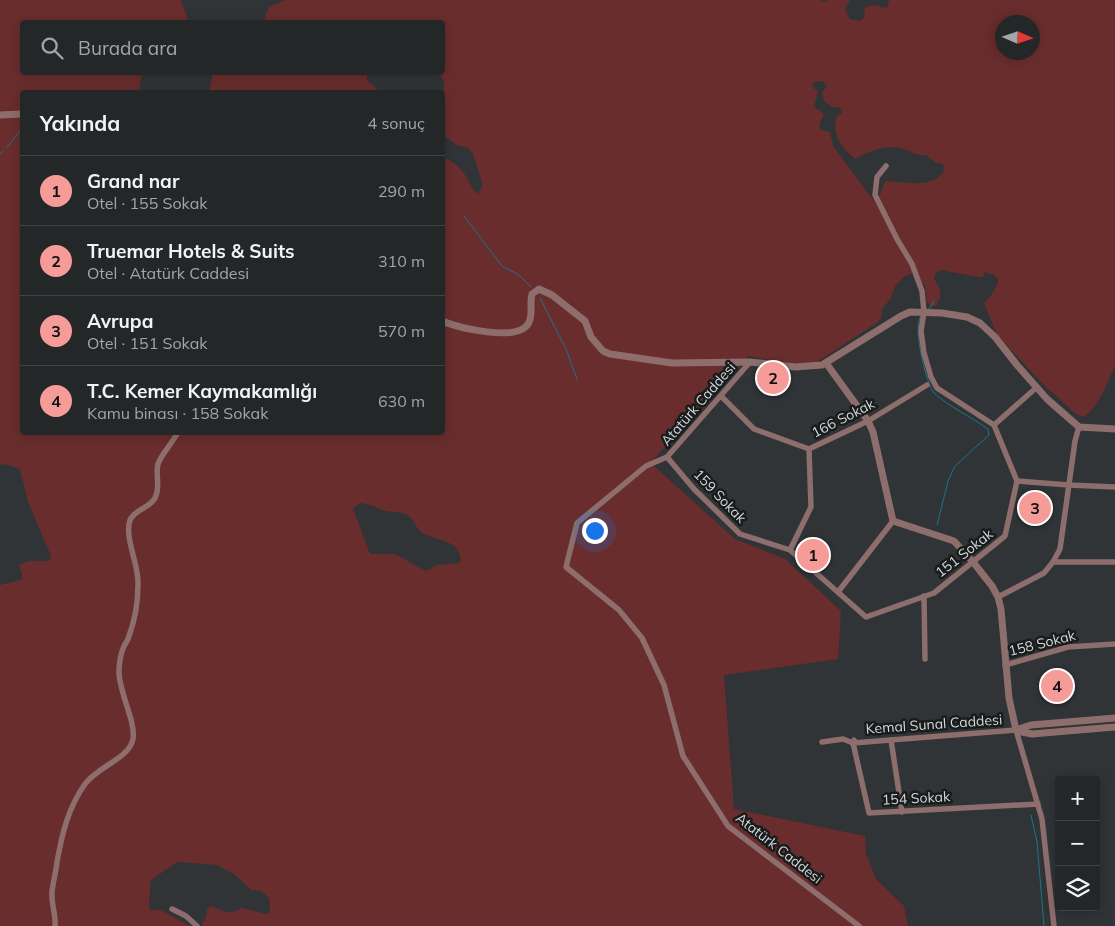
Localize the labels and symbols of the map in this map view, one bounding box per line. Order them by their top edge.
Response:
north arrow [995,15,1040,60]
street label: Atatürk Caddesi [657,359,739,449]
pin: 2 [757,359,789,397]
street label: 166 Sokak [808,394,878,442]
street label: 159 Sokak [690,465,751,527]
pin: 3 [1019,489,1051,527]
your location [582,518,608,544]
street label: 151 Sokak [932,524,997,581]
pin: 1 [797,536,829,574]
street label: 158 Sokak [1007,626,1078,660]
pin: 4 [1041,667,1073,705]
street label: Kemal Sunal Caddesi [865,710,1003,738]
street label: 154 Sokak [881,787,951,809]
street label: Atatürk Caddesi [732,809,826,887]

